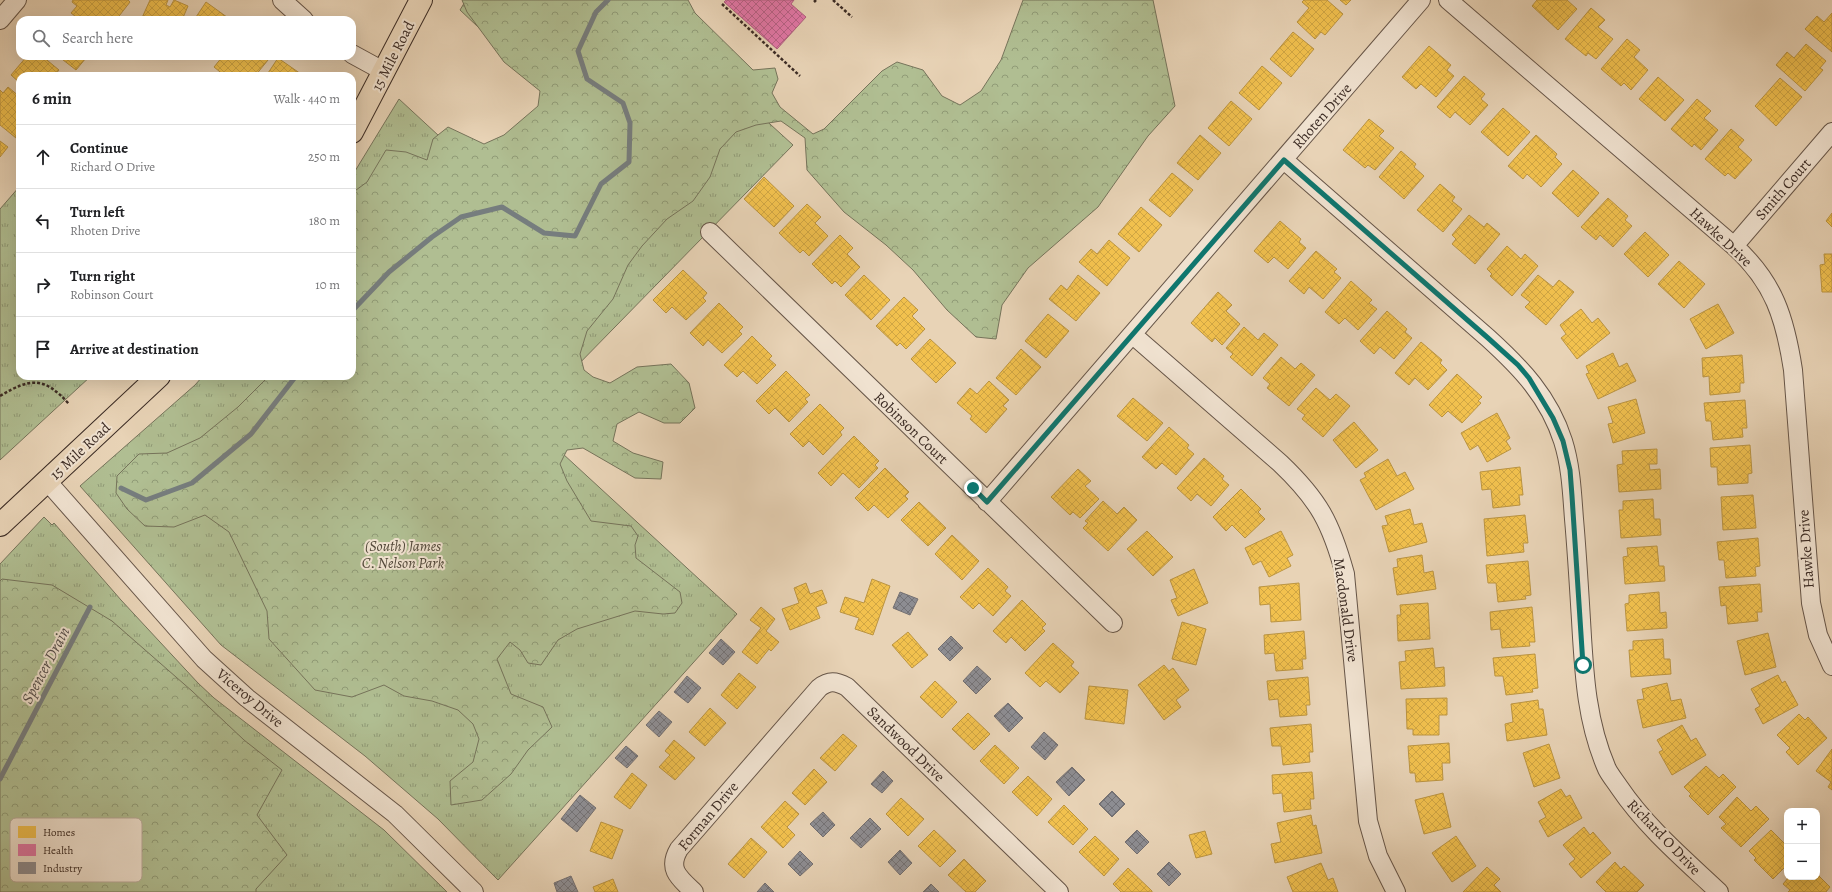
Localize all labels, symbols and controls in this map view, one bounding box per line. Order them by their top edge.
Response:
search box [16,16,356,60]
street label: 15 Mile Road [367,17,420,94]
icon: search [30,27,52,49]
text: Search here [62,28,133,48]
street label: Rhoten Drive [1288,79,1356,153]
text: 6 min [32,87,72,110]
text: Walk · 440 m [273,90,340,107]
text: Continue [70,138,128,158]
icon: ahead [32,146,54,168]
text: 250 m [308,148,340,165]
street label: Smith Court [1751,154,1815,224]
text: Richard O Drive [70,158,155,175]
text: Turn left [70,202,125,222]
street label: Hawke Drive [1685,203,1757,271]
icon: left [32,210,54,232]
text: 180 m [309,212,340,229]
text: Rhoten Drive [70,222,140,239]
text: Turn right [70,266,135,286]
icon: right [32,274,54,296]
text: 10 m [315,276,340,293]
text: Robinson Court [70,286,153,303]
icon: arrive [32,338,54,360]
text: Arrive at destination [70,339,199,359]
street label: Robinson Court [869,387,953,469]
street label: 15 Mile Road [45,417,115,484]
route end [964,479,982,497]
street label: Hawke Drive [1793,509,1819,589]
park label: (South) James C. Nelson Park [362,536,445,573]
street label: Macdonald Drive [1329,557,1363,664]
water label: Spencer Drain [16,623,75,708]
route start [1574,656,1592,674]
street label: Viceroy Drive [211,663,288,732]
street label: Sandwood Drive [863,702,949,786]
street label: Forman Drive [673,777,743,855]
street label: Richard O Drive [1623,795,1706,879]
map controls [1784,808,1820,880]
button: + [1784,808,1820,844]
legend [10,818,142,882]
text: Homes [43,825,75,840]
text: Health [43,843,73,858]
button: − [1784,844,1820,880]
text: Industry [43,861,82,876]

